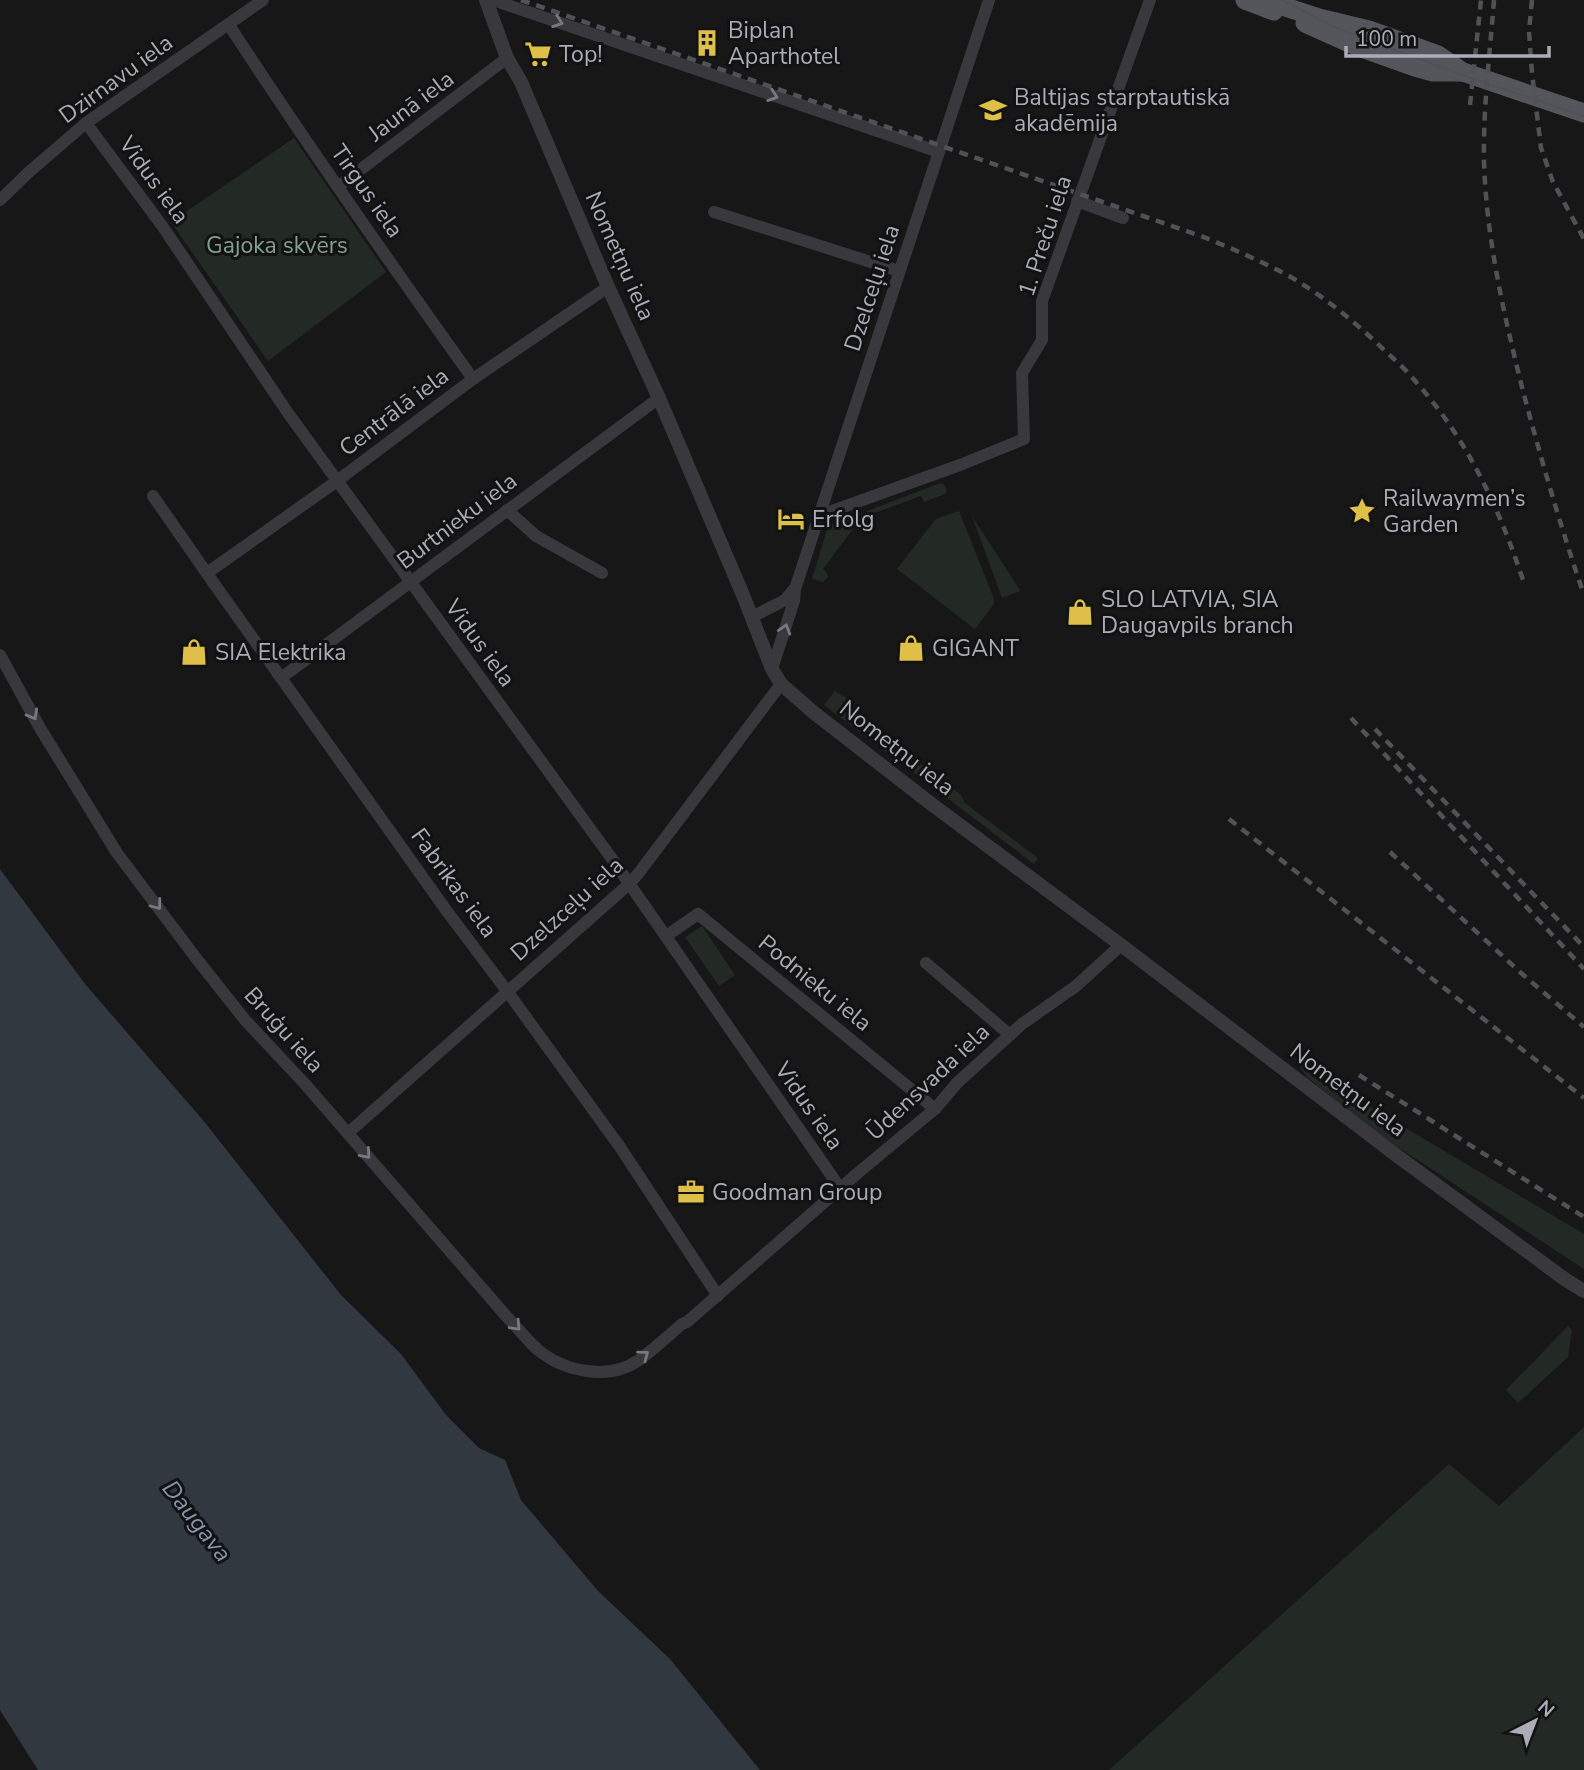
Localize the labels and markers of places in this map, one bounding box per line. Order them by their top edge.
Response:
place label: Biplan Aparthotel [728,15,840,72]
building icon: Biplan Aparthotel [692,28,722,58]
supermarket icon: Top! [523,39,553,69]
place label: Top! [559,39,603,70]
place label: Baltijas starptautiskā akadēmija [1014,82,1230,139]
school or university icon: Baltijas starptautiskā akadēmija [978,95,1008,125]
place label: Railwaymen’s Garden [1383,483,1526,540]
place icon: Railwaymen’s Garden [1347,496,1377,526]
hotel icon: Erfolg [776,504,806,534]
place label: Erfolg [812,504,875,535]
place label: SLO LATVIA, SIA Daugavpils branch [1101,584,1293,641]
shop icon: SLO LATVIA, SIA Daugavpils branch [1065,597,1095,627]
shop icon: GIGANT [896,633,926,663]
place label: GIGANT [932,633,1019,664]
shop icon: SIA Elektrika [179,637,209,667]
place label: SIA Elektrika [215,637,346,668]
office icon: Goodman Group [676,1177,706,1207]
place label: Goodman Group [712,1177,882,1208]

